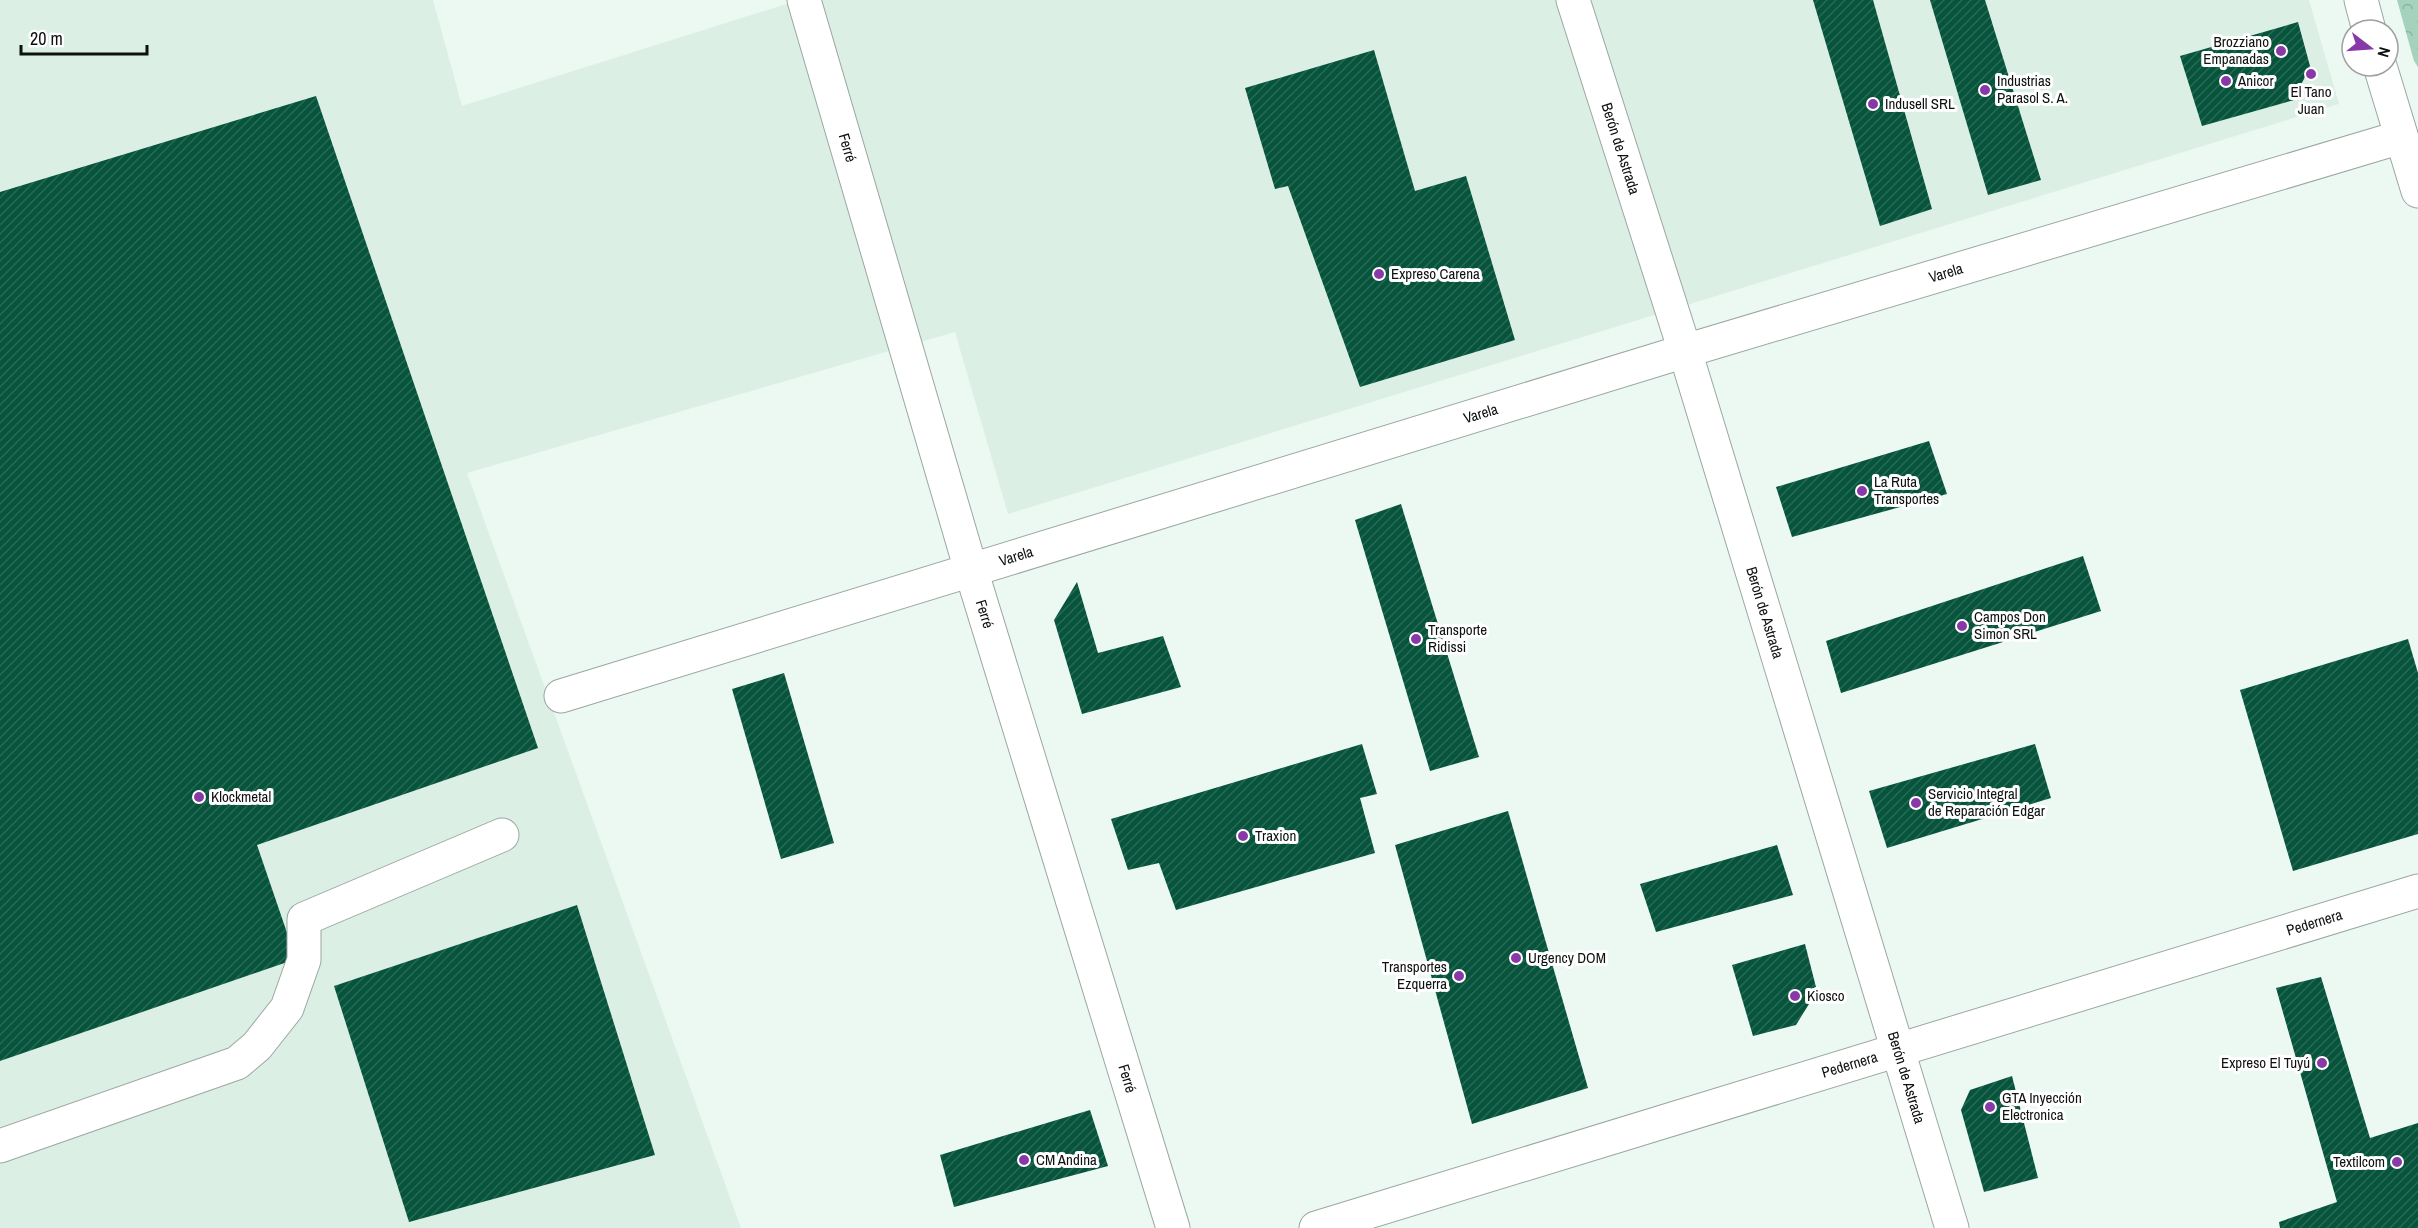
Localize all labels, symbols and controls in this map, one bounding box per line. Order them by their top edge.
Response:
scale bar [21,18,147,56]
north arrow [2340,18,2400,78]
text: 20 m [30,26,63,51]
place label: Brozziano Empanadas [2203,31,2269,69]
marker: Brozziano Empanadas [2274,44,2288,58]
text: N [2372,45,2396,60]
marker: El Tano Juan [2304,67,2318,81]
place label: Industrias Parasol S. A. [1997,70,2068,108]
place label: Anicor [2237,70,2274,91]
marker: Anicor [2219,74,2233,88]
place label: El Tano Juan [2290,81,2332,119]
marker: Industrias Parasol S. A. [1978,83,1992,97]
place label: Indusell SRL [1885,93,1955,114]
marker: Indusell SRL [1866,97,1880,111]
street label: Berón de Astrada [1596,100,1645,197]
street label: Ferré [834,131,862,165]
street label: Varela [1926,257,1965,288]
place label: Expreso Carena [1391,263,1480,284]
marker: Expreso Carena [1372,267,1386,281]
street label: Varela [1461,398,1500,428]
place label: La Ruta Transportes [1874,471,1939,509]
marker: La Ruta Transportes [1855,484,1869,498]
street label: Varela [996,541,1036,571]
street label: Berón de Astrada [1741,564,1789,661]
street label: Ferré [971,597,999,631]
place label: Campos Don Simon SRL [1974,606,2046,644]
place label: Transporte Ridissi [1428,619,1487,657]
marker: Campos Don Simon SRL [1955,619,1969,633]
marker: Transporte Ridissi [1409,632,1423,646]
place label: Servicio Integral de Reparación Edgar [1928,783,2045,821]
place label: Klockmetal [211,786,271,807]
marker: Klockmetal [192,790,206,804]
marker: Servicio Integral de Reparación Edgar [1909,796,1923,810]
place label: Traxion [1255,825,1296,846]
marker: Traxion [1236,829,1250,843]
street label: Pedernera [2284,904,2345,941]
place label: Urgency DOM [1528,947,1606,968]
marker: Urgency DOM [1509,951,1523,965]
place label: Transportes Ezquerra [1382,956,1447,994]
marker: Transportes Ezquerra [1452,969,1466,983]
place label: Kiosco [1807,985,1845,1006]
marker: Kiosco [1788,989,1802,1003]
street label: Berón de Astrada [1883,1029,1931,1126]
street label: Pedernera [1819,1046,1880,1083]
place label: Expreso El Tuyú [2221,1052,2310,1073]
marker: Expreso El Tuyú [2315,1056,2329,1070]
street label: Ferré [1113,1062,1142,1095]
place label: GTA Inyección Electronica [2002,1087,2082,1125]
marker: GTA Inyección Electronica [1983,1100,1997,1114]
place label: CM Andina [1036,1149,1097,1170]
place label: Textilcom [2333,1151,2385,1172]
marker: CM Andina [1017,1153,1031,1167]
marker: Textilcom [2390,1155,2404,1169]

